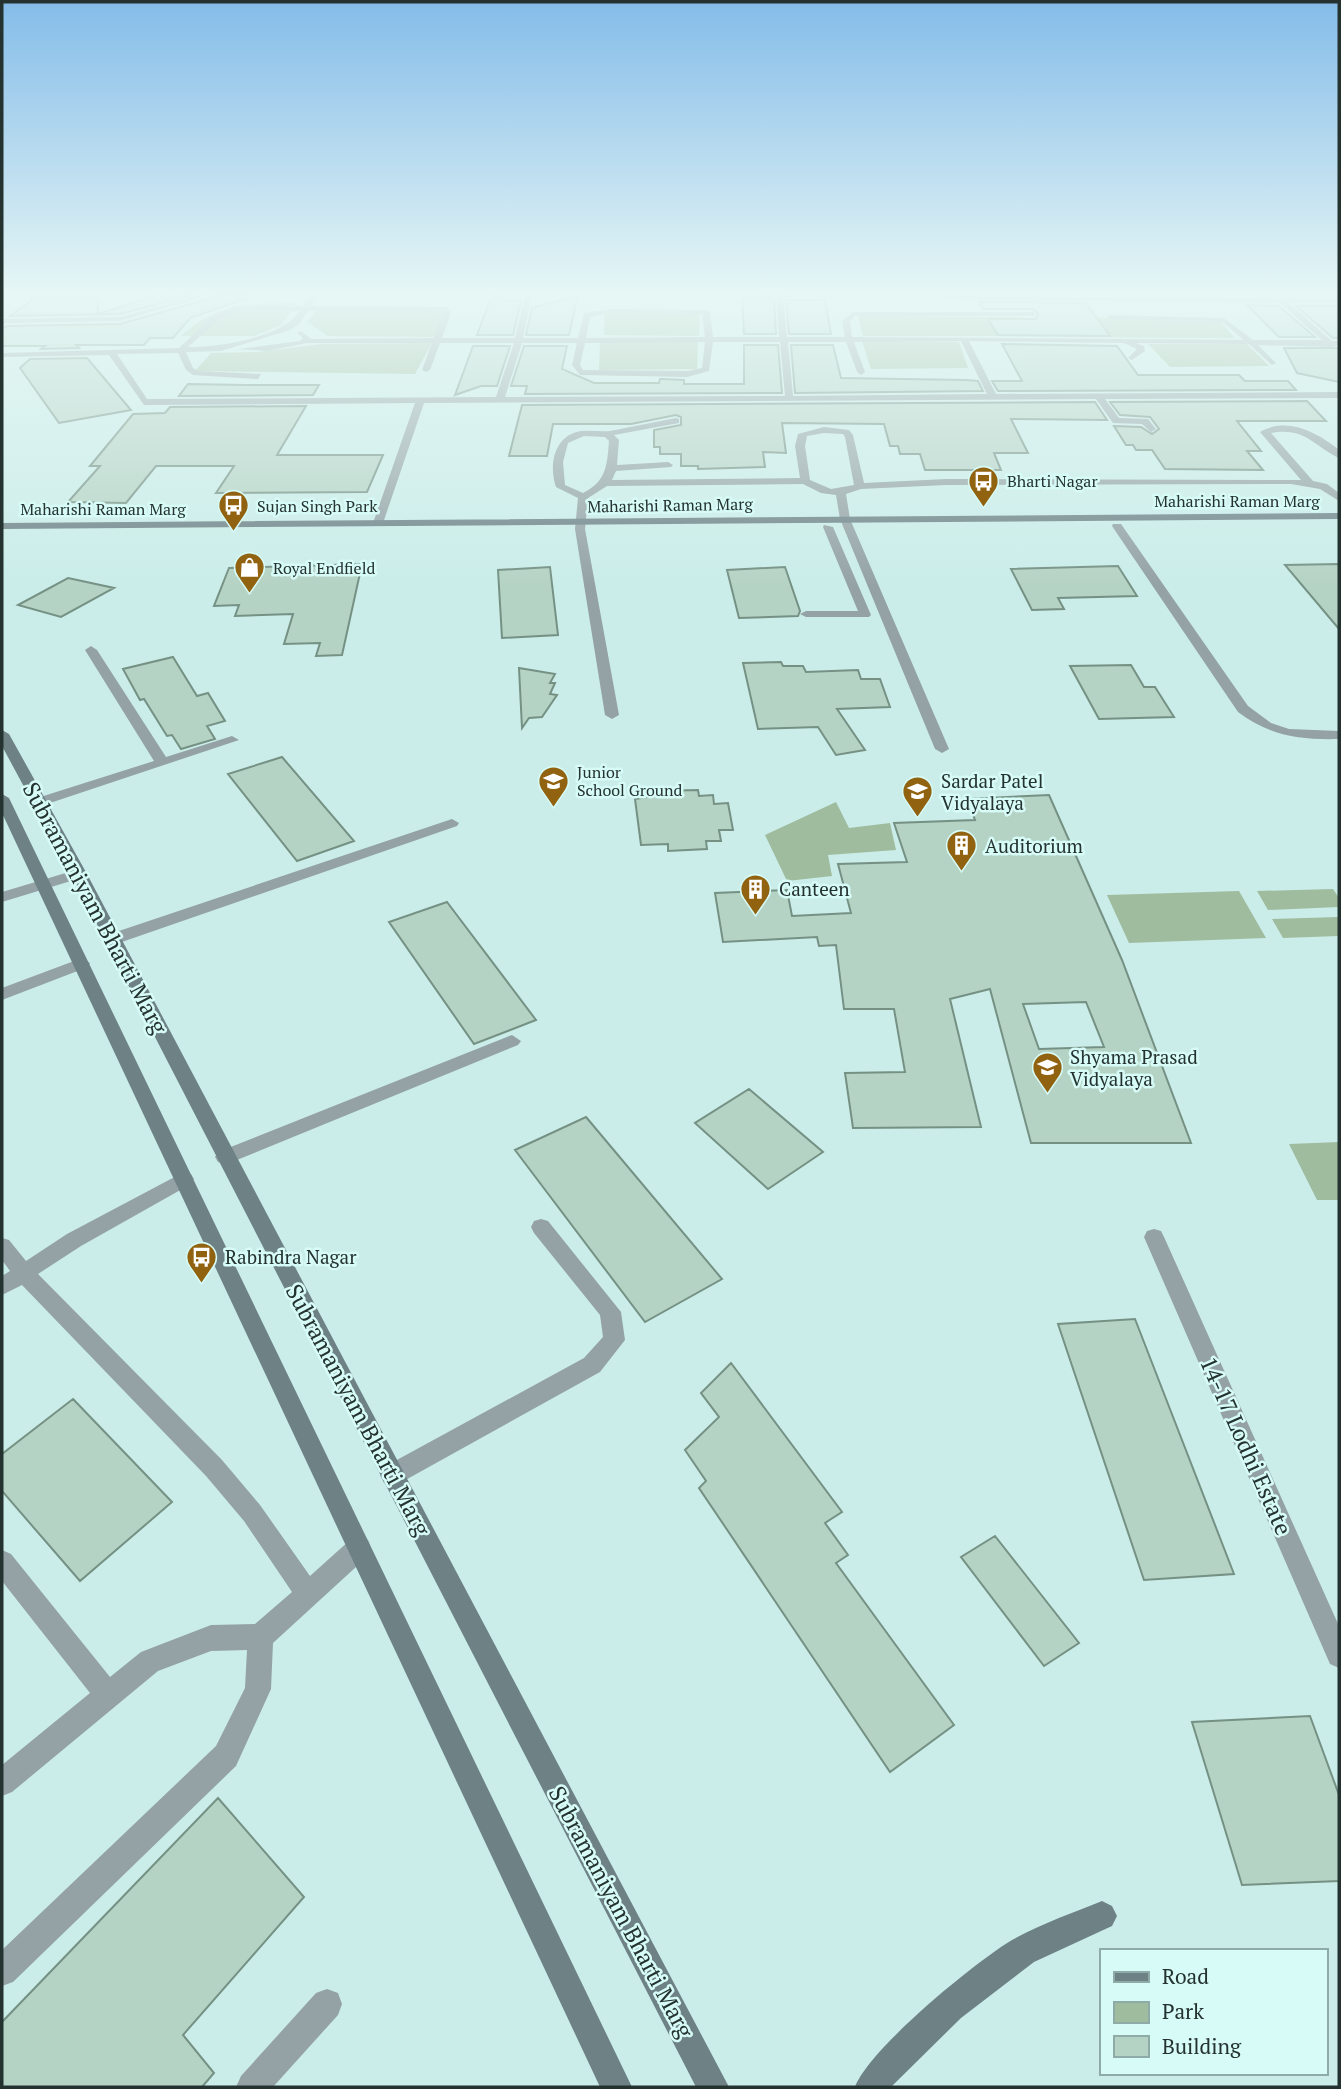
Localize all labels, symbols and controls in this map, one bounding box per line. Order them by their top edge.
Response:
bus stop icon: Bharti Nagar [967,464,1001,508]
place label: Bharti Nagar [1007,470,1098,492]
bus stop icon: Sujan Singh Park [217,489,251,533]
street label: Maharishi Raman Marg [1154,490,1320,512]
street label: Maharishi Raman Marg [587,493,753,517]
place label: Sujan Singh Park [257,495,378,517]
street label: Maharishi Raman Marg [20,498,186,520]
shop icon: Royal Endfield [233,551,267,595]
place label: Royal Endfield [273,557,375,579]
place label: Junior School Ground [577,761,683,801]
school or university icon: Junior School Ground [537,764,571,808]
place label: Sardar Patel Vidyalaya [941,768,1043,815]
school or university icon: Sardar Patel Vidyalaya [901,775,935,819]
street label: Subramaniyam Bharti Marg [16,776,175,1040]
building icon: Auditorium [945,829,979,873]
place label: Auditorium [985,833,1084,858]
building icon: Canteen [739,872,773,916]
place label: Canteen [779,876,850,901]
place label: Shyama Prasad Vidyalaya [1070,1044,1198,1091]
school or university icon: Shyama Prasad Vidyalaya [1030,1051,1064,1095]
bus stop icon: Rabindra Nagar [185,1240,219,1284]
place label: Rabindra Nagar [225,1244,357,1269]
street label: Subramaniyam Bharti Marg [279,1278,438,1542]
street label: 14-17 Lodhi Estate [1193,1352,1300,1540]
street label: Subramaniyam Bharti Marg [542,1780,701,2044]
legend [1100,1949,1327,2075]
text: Road [1162,1962,1209,1990]
text: Park [1162,1997,1204,2025]
text: Building [1162,2032,1242,2060]

